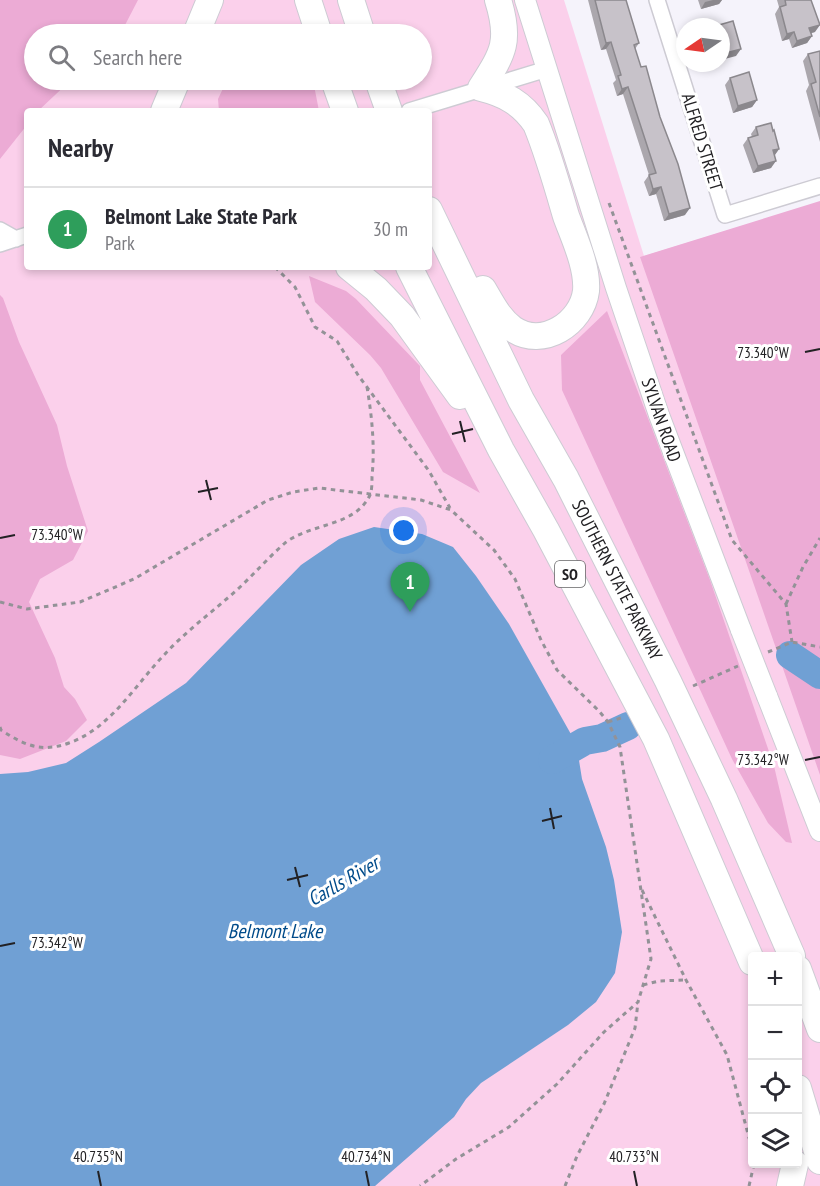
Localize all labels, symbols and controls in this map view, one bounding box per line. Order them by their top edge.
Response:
north arrow [676,18,730,72]
search box [24,24,432,90]
icon: search [45,41,78,74]
text: Search here [93,43,182,71]
street label: ALFRED STREET [677,90,728,193]
text: Nearby [48,131,113,164]
text: Belmont Lake State Park [105,202,297,230]
text: 1 [63,216,72,242]
text: 30 m [373,216,408,242]
text: Park [105,230,135,256]
text: 73.340°W [737,343,789,362]
street label: SYLVAN ROAD [636,375,687,465]
street label: SOUTHERN STATE PARKWAY [567,496,668,664]
your location [389,516,418,545]
text: 73.340°W [31,525,83,544]
road number: SO [555,561,585,587]
pin: 1 [390,562,430,612]
text: 73.342°W [737,750,789,769]
water label: Carlls River [303,849,386,912]
water label: Belmont Lake [228,918,324,944]
text: 73.342°W [31,933,83,952]
map controls [748,952,802,1168]
button: + [748,952,802,1006]
button: − [748,1006,802,1060]
button: locate [748,1060,802,1114]
button: layers [748,1114,802,1168]
text: 40.735°N [73,1147,123,1166]
text: 40.734°N [341,1147,391,1166]
text: 40.733°N [609,1147,659,1166]

